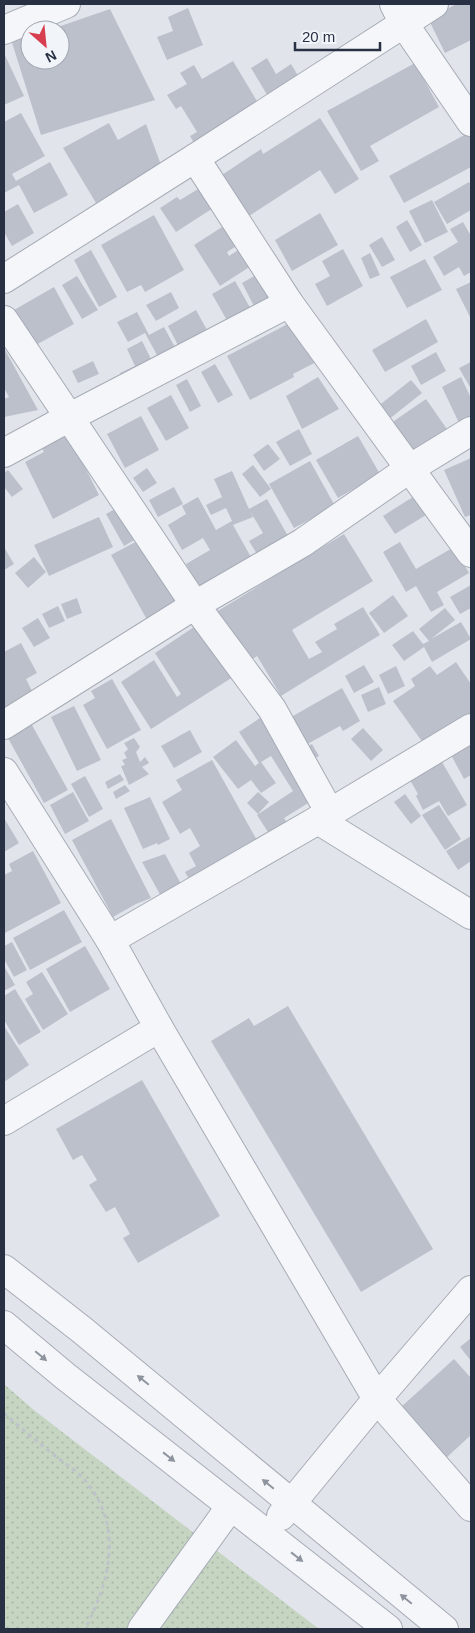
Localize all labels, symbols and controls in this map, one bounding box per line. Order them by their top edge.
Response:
north arrow [20,20,70,70]
scale bar [295,20,380,52]
text: 20 m [302,28,335,45]
text: N [43,47,59,66]
one-way arrow [35,1351,48,1362]
one-way arrow [136,1375,149,1386]
one-way arrow [162,1452,175,1463]
one-way arrow [262,1478,275,1489]
one-way arrow [290,1552,303,1563]
one-way arrow [400,1593,413,1604]

